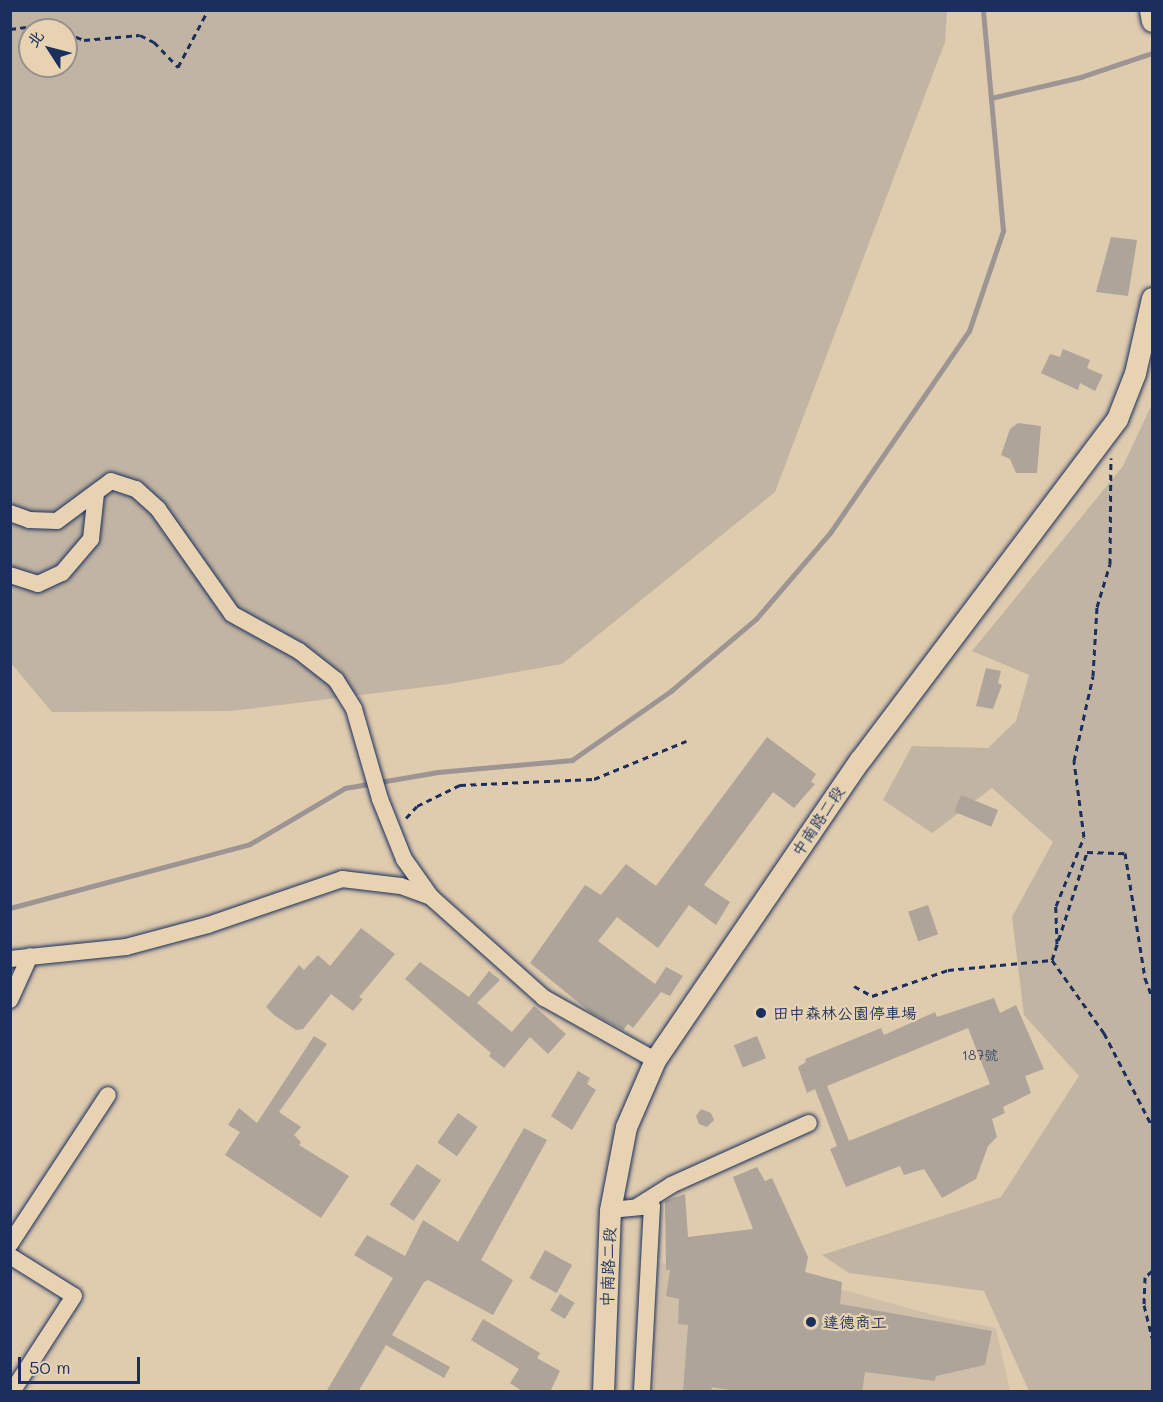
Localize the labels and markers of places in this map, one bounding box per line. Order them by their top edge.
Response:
place label: 田中森林公園停車場 [773,1003,917,1023]
marker: 田中森林公園停車場 [754,1006,768,1020]
place label: 達德商工 [823,1312,887,1332]
marker: 達德商工 [804,1315,818,1329]

